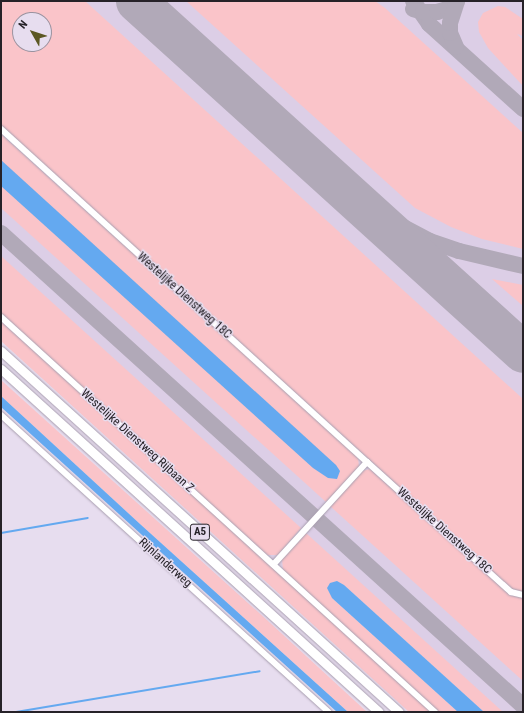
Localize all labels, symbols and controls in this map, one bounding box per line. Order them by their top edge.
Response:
north arrow [12,12,52,52]
text: N [16,18,30,31]
street label: Westelijke Dienstweg 18C [134,250,234,342]
street label: Westelijke Dienstweg Rijbaan Z [77,386,197,496]
street label: Westelijke Dienstweg 18C [394,485,494,577]
road number: A5 [189,523,211,541]
street label: Rijnlanderweg [135,535,195,591]

